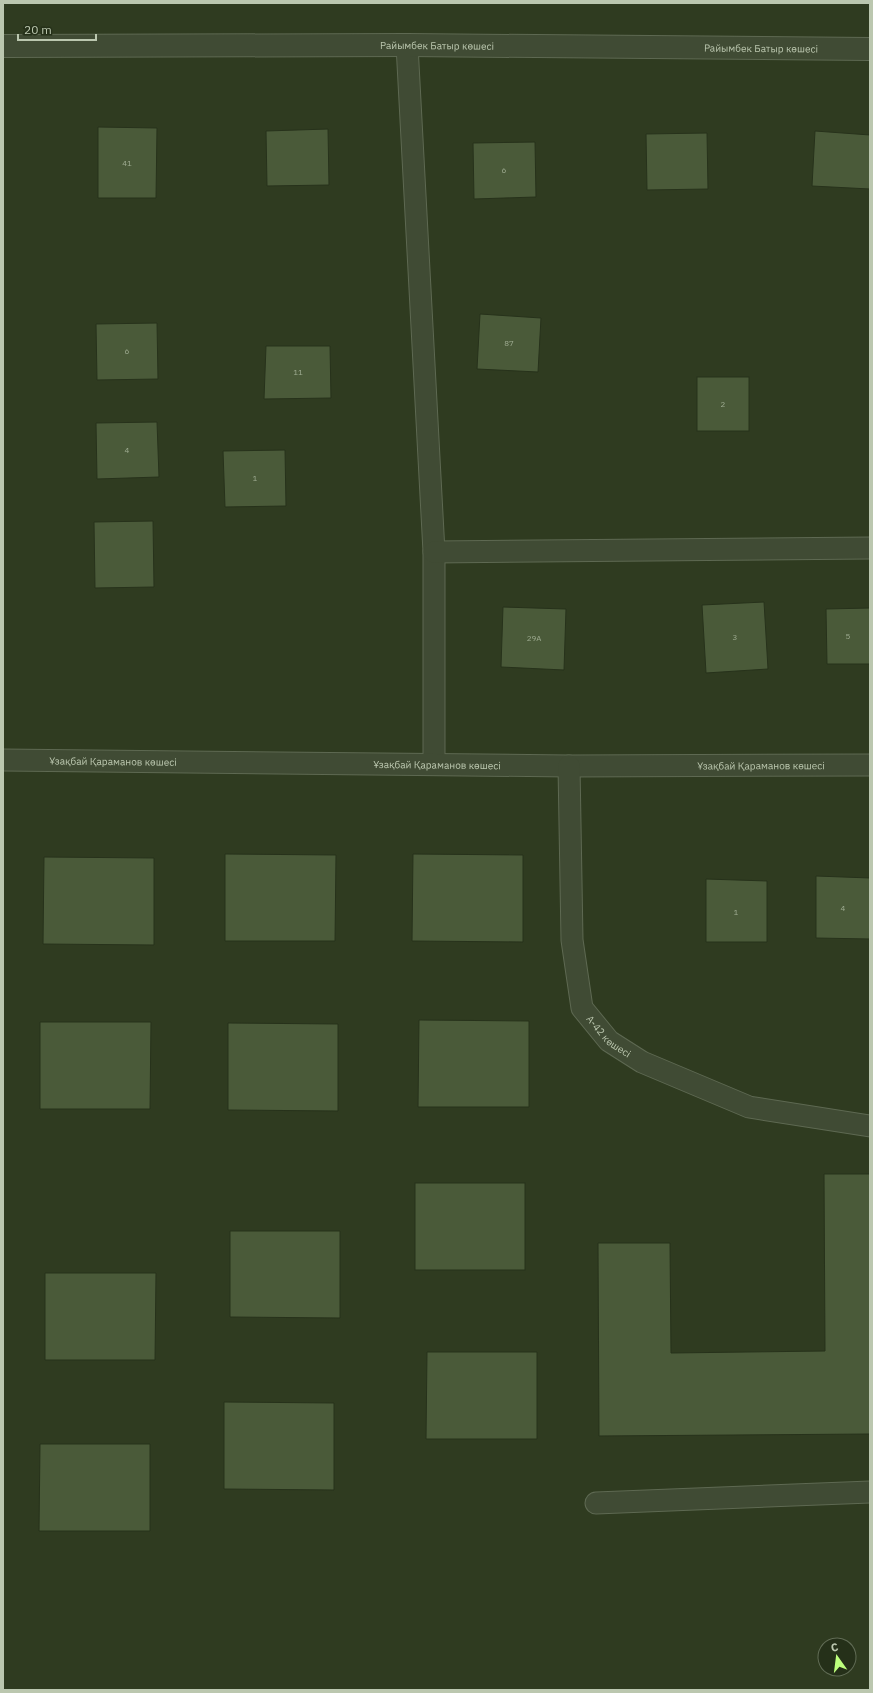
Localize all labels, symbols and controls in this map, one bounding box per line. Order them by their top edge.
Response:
scale bar [18,16,96,42]
text: 20 m [24,22,52,37]
street label: Райымбек Батыр көшесі [380,38,494,52]
street label: Райымбек Батыр көшесі [704,41,818,55]
house number: 41 [122,158,132,168]
house number: 6 [502,165,507,175]
house number: 87 [504,338,514,348]
house number: 6 [125,346,130,356]
house number: 11 [293,367,303,377]
house number: 2 [721,399,726,409]
house number: 4 [125,445,130,455]
house number: 1 [253,473,258,483]
house number: 5 [846,631,851,641]
house number: 3 [733,632,738,642]
house number: 29А [527,633,541,643]
street label: Ұзақбай Қараманов көшесі [49,754,177,768]
street label: Ұзақбай Қараманов көшесі [373,757,501,772]
street label: Ұзақбай Қараманов көшесі [697,759,825,772]
house number: 4 [841,903,846,913]
house number: 1 [734,907,739,917]
street label: А-42 көшесі [584,1012,633,1060]
north arrow [817,1637,857,1677]
text: С [829,1640,840,1655]

